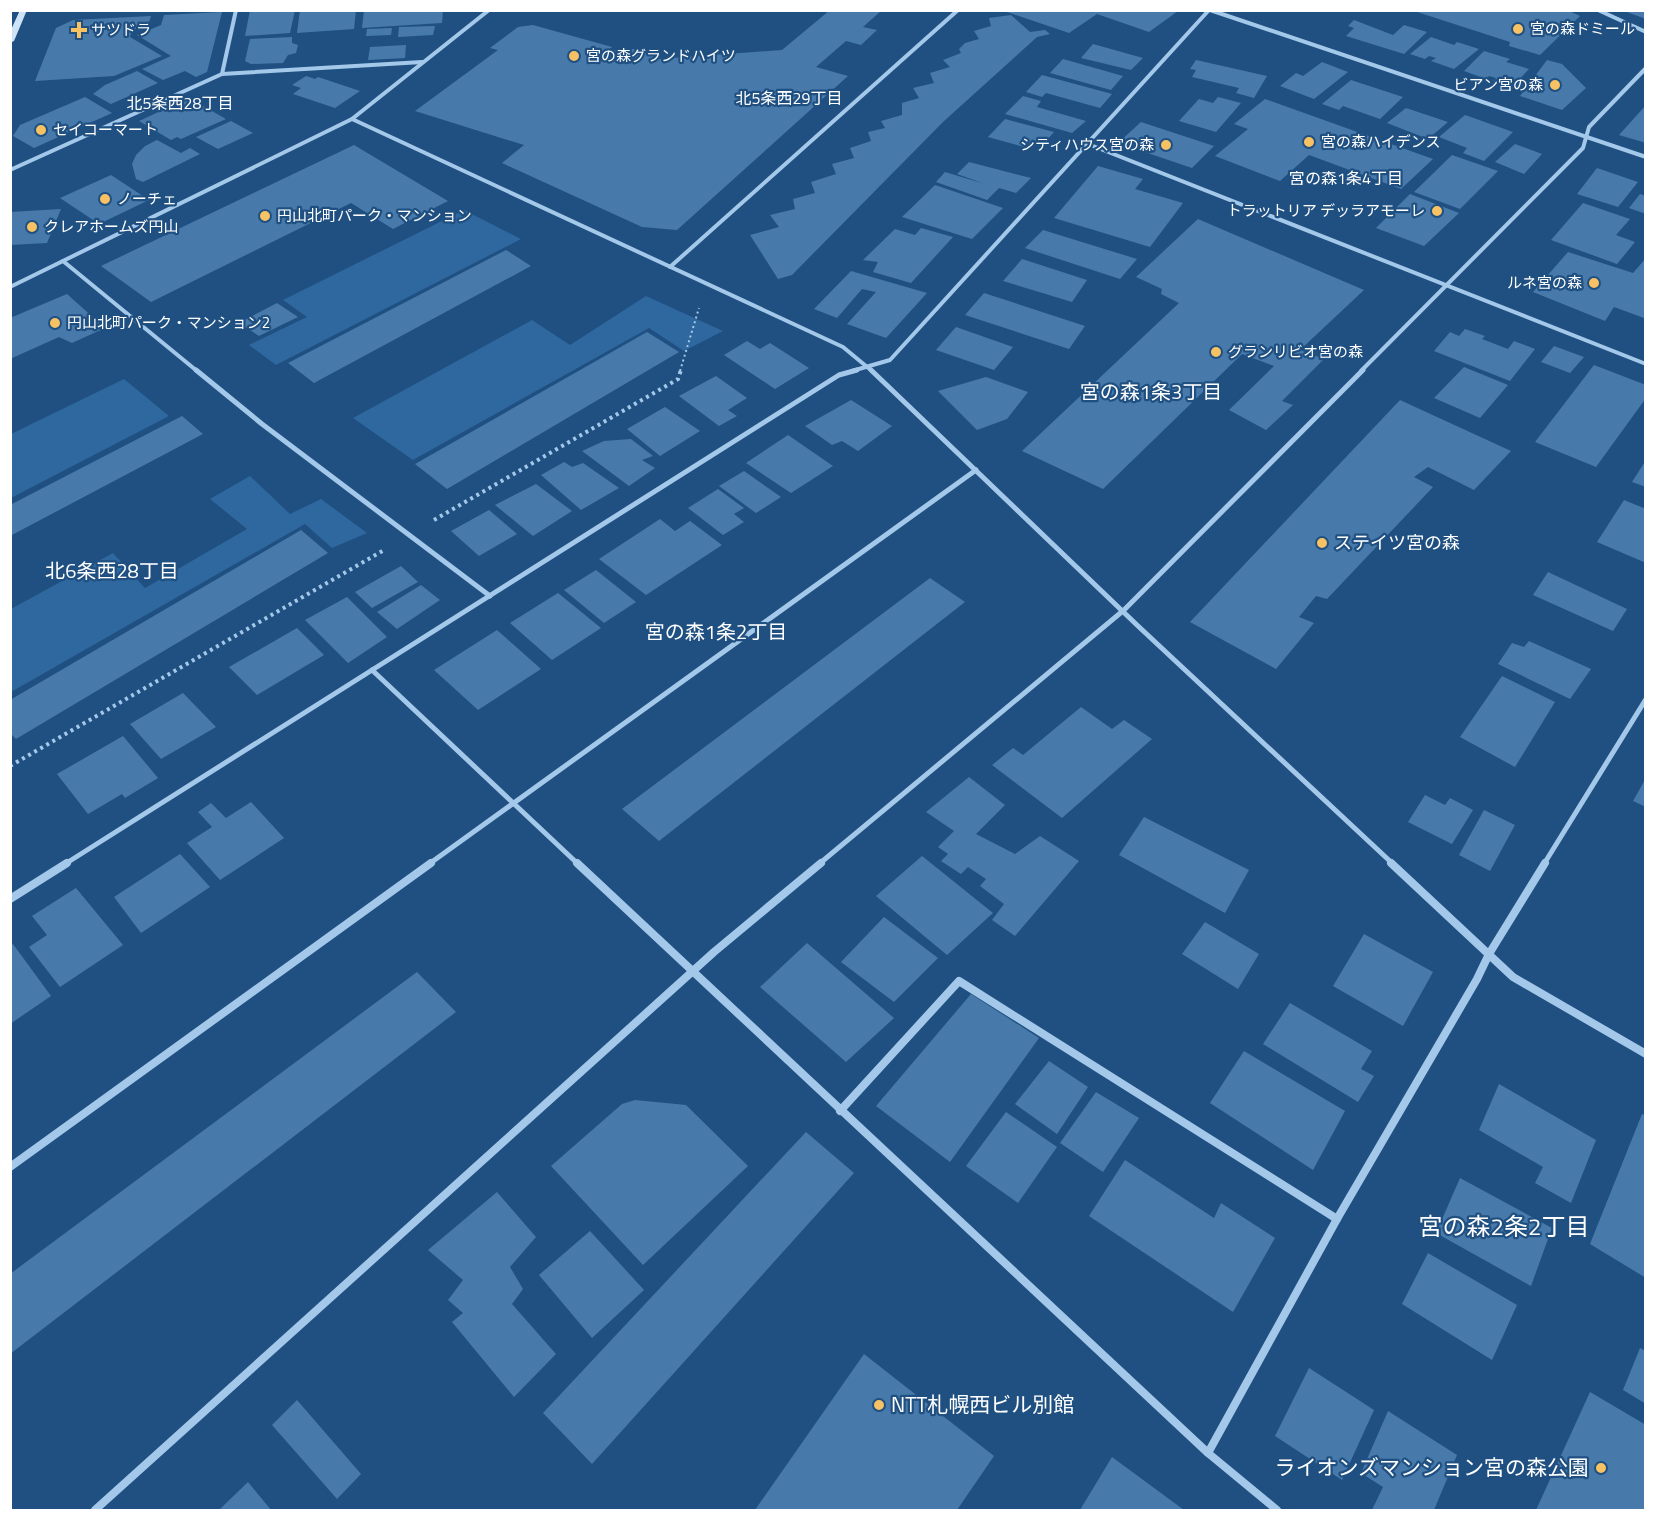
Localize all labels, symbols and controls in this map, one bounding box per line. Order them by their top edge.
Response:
place label: 宮の森ドミール [1530,17,1635,40]
place label: サツドラ [91,18,151,41]
marker: 宮の森ドミール [1511,22,1525,36]
marker: サツドラ [72,23,86,37]
place label: 宮の森グランドハイツ [586,44,736,67]
marker: 宮の森グランドハイツ [567,49,581,63]
place label: ビアン宮の森 [1454,73,1543,96]
marker: ビアン宮の森 [1548,78,1562,92]
district label: 北5条西29丁目 [736,86,842,110]
district label: 北5条西28丁目 [127,91,233,115]
place label: セイコーマート [53,118,158,141]
marker: セイコーマート [34,123,48,137]
place label: 宮の森ハイデンス [1321,130,1440,153]
place label: シティハウス宮の森 [1020,133,1154,156]
marker: 宮の森ハイデンス [1302,135,1316,149]
marker: シティハウス宮の森 [1159,138,1173,152]
district label: 宮の森1条4丁目 [1289,166,1403,190]
place label: ノーチェ [117,187,177,210]
marker: ノーチェ [98,192,112,206]
place label: トラットリア デッラアモーレ [1227,199,1425,222]
place label: 円山北町パーク・マンション [277,204,472,227]
marker: トラットリア デッラアモーレ [1430,204,1444,218]
marker: 円山北町パーク・マンション [258,209,272,223]
place label: クレアホームズ円山 [44,215,179,238]
marker: クレアホームズ円山 [25,220,39,234]
place label: ルネ宮の森 [1507,271,1582,294]
marker: ルネ宮の森 [1587,276,1601,290]
place label: 円山北町パーク・マンション2 [67,311,270,334]
marker: 円山北町パーク・マンション2 [48,316,62,330]
place label: グランリビオ宮の森 [1228,340,1363,363]
marker: グランリビオ宮の森 [1209,345,1223,359]
district label: 宮の森1条3丁目 [1080,376,1222,407]
place label: ステイツ宮の森 [1334,529,1460,556]
marker: ステイツ宮の森 [1315,536,1329,550]
district label: 北6条西28丁目 [45,555,179,586]
district label: 宮の森1条2丁目 [645,616,787,647]
district label: 宮の森2条2丁目 [1419,1208,1589,1244]
place label: NTT札幌西ビル別館 [891,1388,1074,1420]
marker: NTT札幌西ビル別館 [872,1398,886,1412]
place label: ライオンズマンション宮の森公園 [1274,1451,1589,1483]
marker: ライオンズマンション宮の森公園 [1594,1461,1608,1475]

